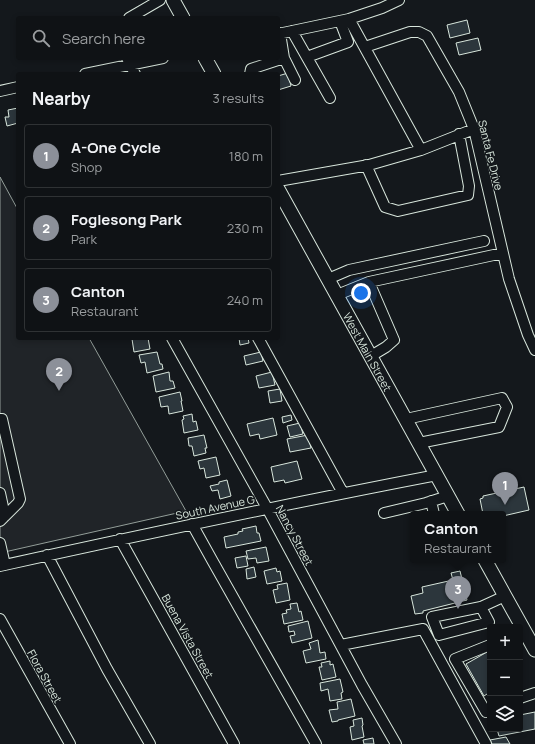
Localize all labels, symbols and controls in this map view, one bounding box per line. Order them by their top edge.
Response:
search box [16,16,280,60]
icon: search [30,27,52,49]
text: Search here [62,28,145,49]
text: Nearby [32,87,90,110]
text: 3 results [212,89,264,107]
street label: Santa Fe Drive [475,118,507,192]
text: A-One Cycle [71,137,161,158]
text: 1 [43,147,49,165]
text: 180 m [229,147,263,165]
text: Shop [71,158,102,176]
text: Foglesong Park [71,209,181,230]
text: 2 [42,219,50,237]
text: 230 m [227,219,263,237]
text: Park [71,230,97,248]
text: Canton [71,281,125,302]
your location [351,283,371,303]
text: 3 [42,291,50,309]
text: 240 m [227,291,263,309]
text: Restaurant [71,302,138,320]
street label: West Main Street [340,310,396,394]
pin: 2 [46,358,72,391]
pin: 1 [492,472,518,505]
street label: South Avenue G [174,491,256,523]
street label: Nancy Street [273,502,317,568]
popup [410,511,506,563]
text: Canton [424,518,478,539]
text: Restaurant [424,539,492,557]
pin: 3 [445,576,471,609]
street label: Buena Vista Street [159,591,217,681]
map controls [487,624,523,732]
button: + [487,624,523,660]
street label: Flora Street [24,647,66,705]
button: − [487,660,523,696]
button: layers [487,696,523,732]

